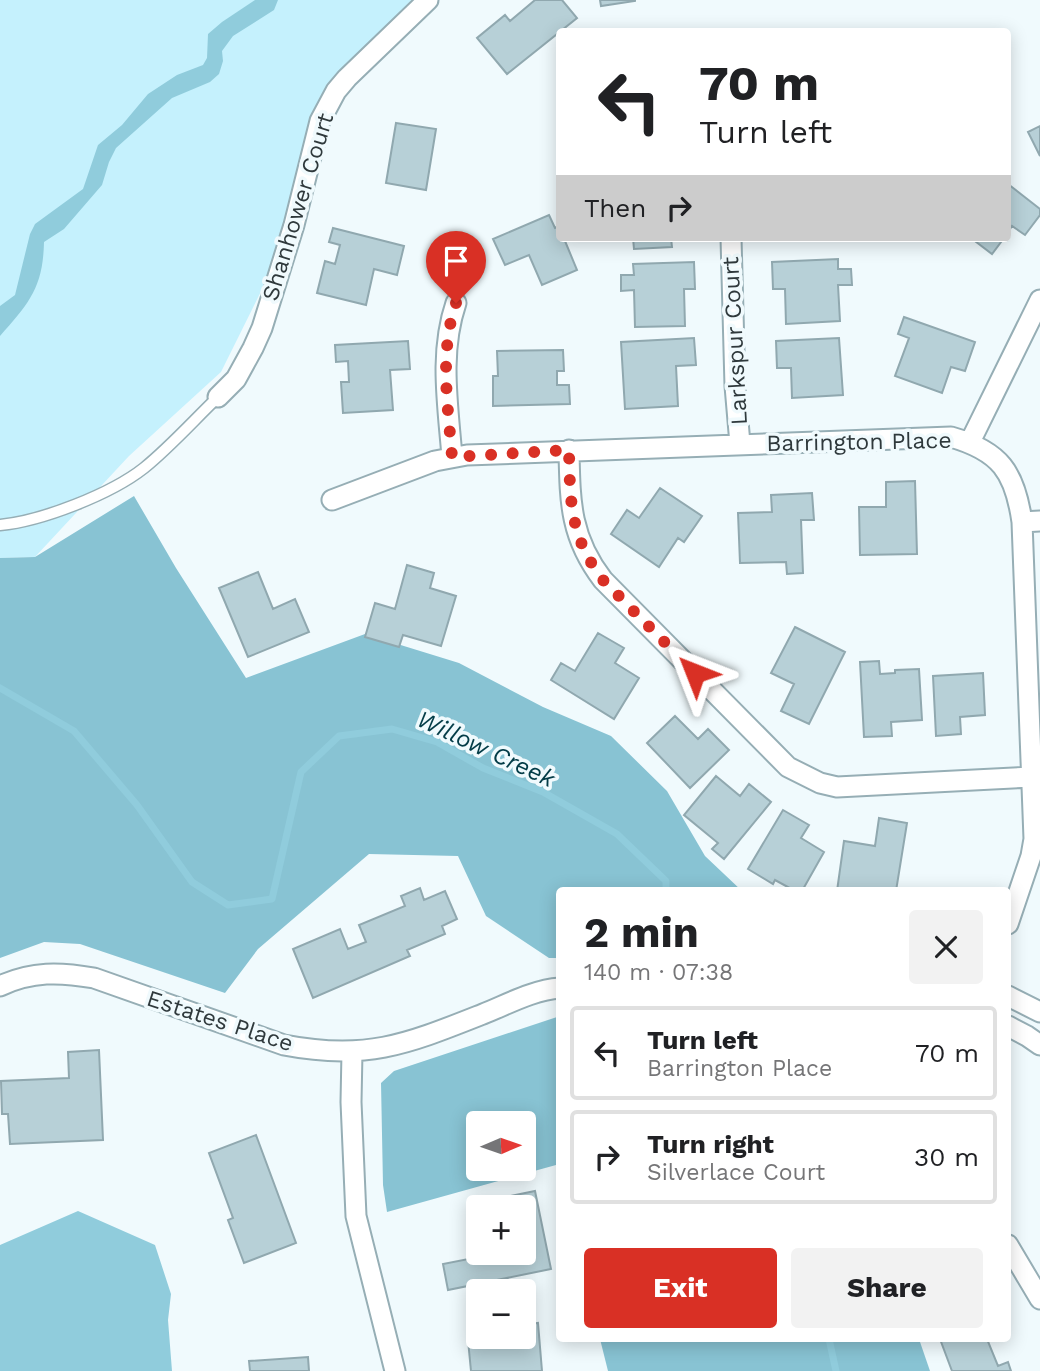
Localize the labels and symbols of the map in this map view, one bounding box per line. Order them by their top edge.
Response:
street label: Shanhower Court [257,110,339,304]
pin [426,231,486,303]
street label: Larkspur Court [717,256,753,426]
street label: Barrington Place [766,427,952,457]
position arrow [658,636,732,710]
water label: Willow Creek [413,705,560,793]
street label: Estates Place [143,985,297,1057]
north arrow [466,1111,536,1181]

